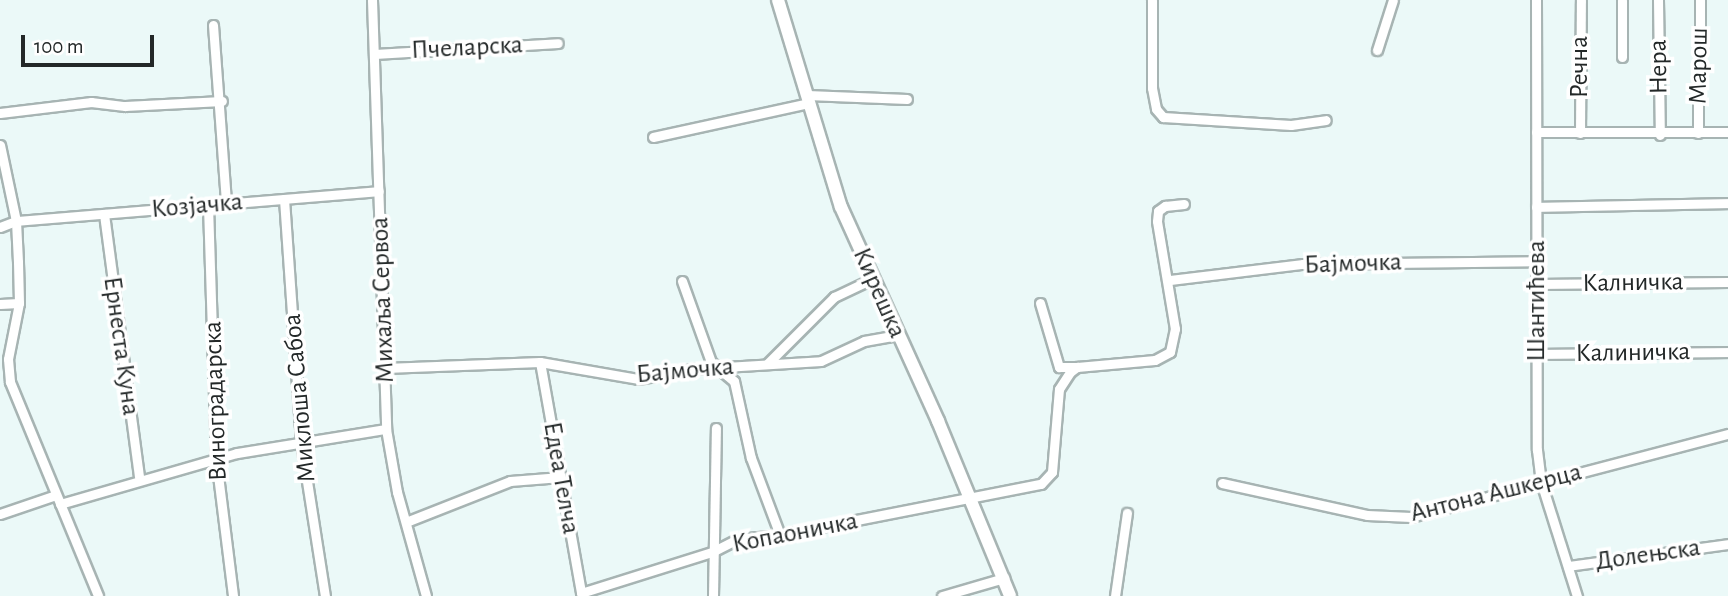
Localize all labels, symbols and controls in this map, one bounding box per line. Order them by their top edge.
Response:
scale bar [24,21,158,65]
street label: Марош [1683,27,1715,105]
street label: Пчеларска [410,29,524,67]
text: 100 m [34,36,84,57]
street label: Речна [1564,36,1596,98]
street label: Нера [1643,39,1675,95]
street label: Козјачка [150,186,244,226]
street label: Михаља Сервоа [365,216,401,384]
street label: Шантићева [1521,240,1553,362]
street label: Кирешка [845,243,913,343]
street label: Бајмочка [1304,247,1402,281]
street label: Калничка [1582,267,1684,299]
street label: Ернеста Куна [96,275,146,417]
street label: Миклоша Сабоа [277,312,323,484]
street label: Виноградарска [198,321,234,481]
street label: Калиничка [1575,336,1691,370]
street label: Бајмочка [635,351,735,391]
street label: Едеа Телча [536,419,586,537]
street label: Антона Ашкерца [1407,457,1585,529]
street label: Копаоничка [730,506,860,560]
street label: Долењска [1594,532,1702,578]

